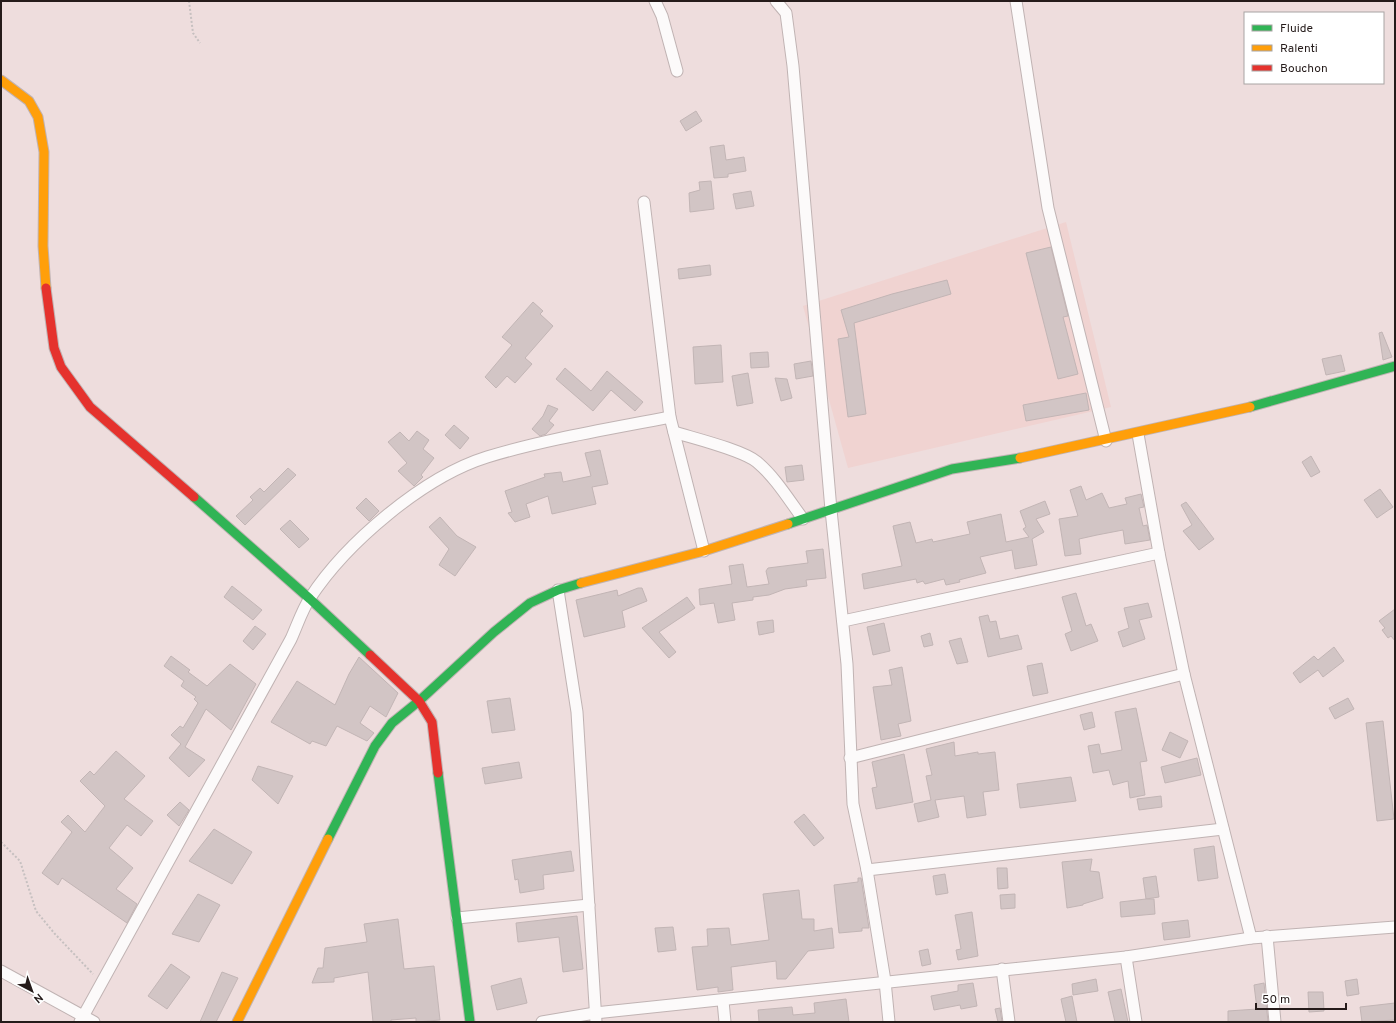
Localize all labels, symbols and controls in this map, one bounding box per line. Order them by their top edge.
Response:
legend [1244,12,1384,84]
text: Fluide [1280,21,1313,37]
text: Ralenti [1280,41,1318,57]
text: Bouchon [1280,61,1328,77]
north arrow [12,971,52,1011]
scale bar [1256,985,1346,1011]
text: N [30,990,45,1006]
text: 50 m [1262,992,1290,1008]

